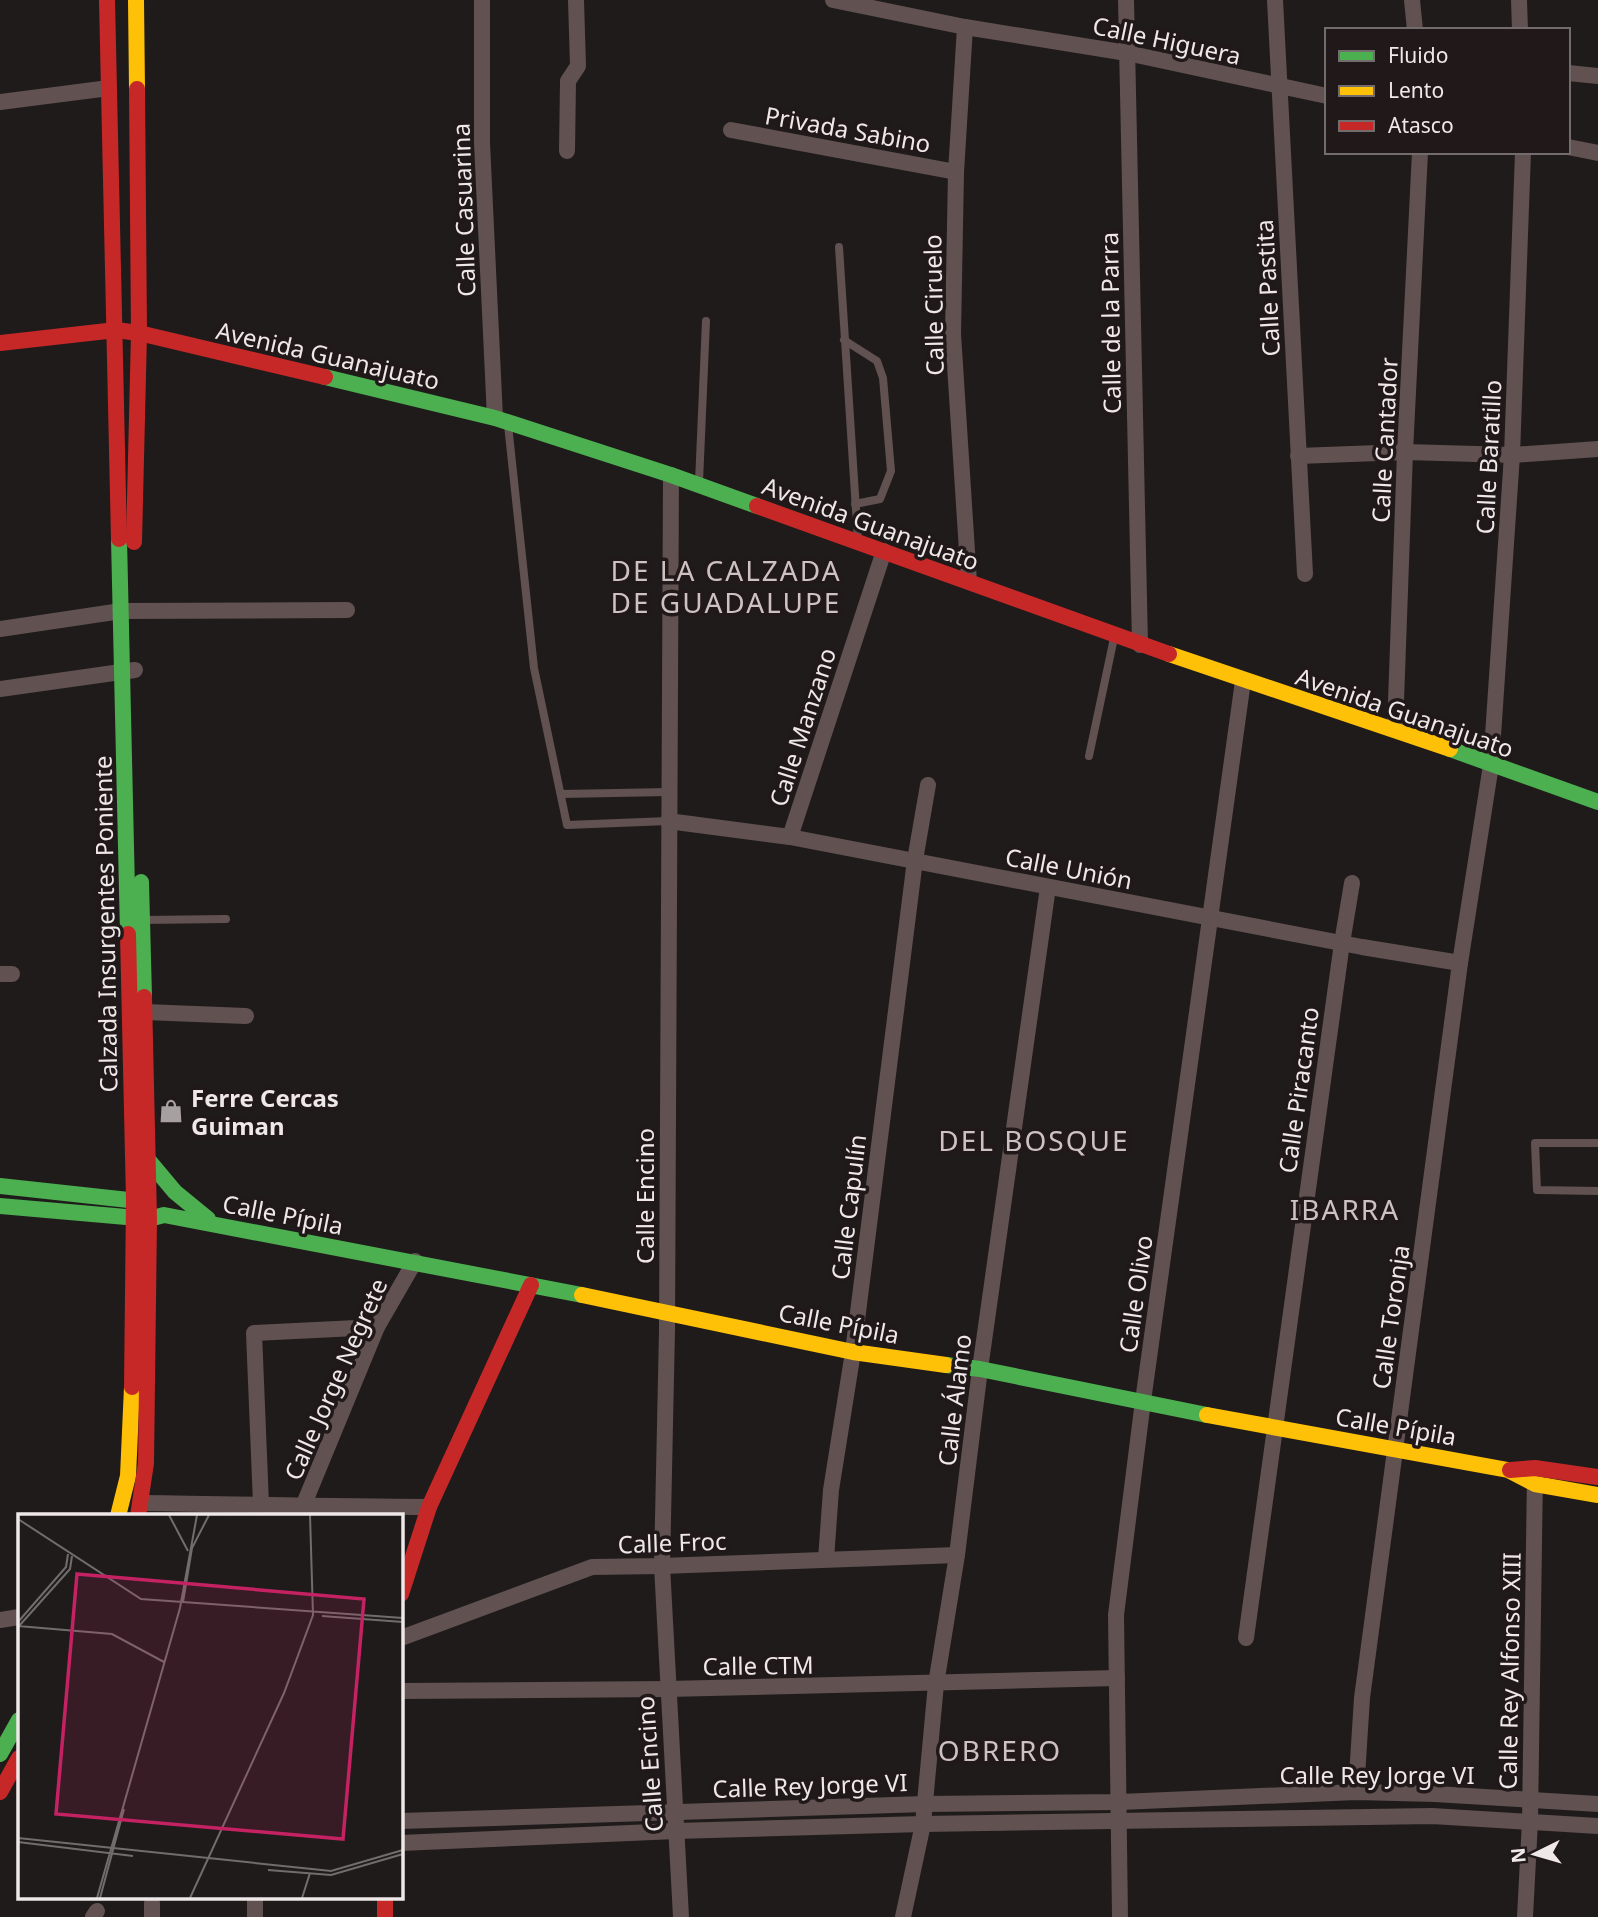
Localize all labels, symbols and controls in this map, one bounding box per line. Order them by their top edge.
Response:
street label: Calle Higuera [1090,8,1244,72]
legend [1325,28,1570,154]
text: Fluido [1388,41,1448,69]
text: Lento [1388,76,1444,104]
street label: Privada Sabino [763,98,933,160]
text: Atasco [1388,111,1454,139]
street label: Calle Casuarina [443,123,483,297]
street label: Calle Pastita [1247,219,1287,357]
street label: Calle de la Parra [1092,232,1128,414]
street label: Calle Ciruelo [915,234,951,376]
street label: Avenida Guanajuato [213,313,443,397]
street label: Calle Cantador [1363,356,1405,524]
street label: Calle Baratillo [1467,379,1509,535]
street label: Avenida Guanajuato [758,468,984,578]
district label: DE LA CALZADA DE GUADALUPE [610,551,842,621]
street label: Calle Manzano [761,643,843,811]
street label: Avenida Guanajuato [1292,659,1518,765]
street label: Calzada Insurgentes Poniente [86,755,124,1093]
street label: Calle Unión [1003,840,1135,896]
street label: Calle Piracanto [1270,1005,1326,1175]
place label: Ferre Cercas Guiman [191,1081,339,1142]
shop icon: Ferre Cercas Guiman [157,1097,185,1125]
district label: DEL BOSQUE [938,1121,1130,1159]
street label: Calle Encino [628,1128,661,1264]
street label: Calle Capulín [823,1132,873,1282]
street label: Calle Pípila [220,1186,346,1242]
district label: IBARRA [1290,1190,1400,1228]
street label: Calle Olivo [1110,1233,1160,1355]
street label: Calle Toronja [1364,1243,1416,1391]
street label: Calle Jorge Negrete [276,1273,394,1485]
street label: Calle Pípila [776,1295,902,1351]
street label: Calle Álamo [930,1332,978,1468]
street label: Calle Pípila [1333,1399,1459,1453]
inset map [18,1514,402,1899]
street label: Calle Froc [617,1524,727,1560]
street label: Calle Rey Alfonso XIII [1490,1552,1528,1790]
street label: Calle CTM [702,1648,814,1682]
street label: Calle Encino [628,1695,670,1833]
district label: OBRERO [938,1731,1062,1769]
street label: Calle Rey Jorge VI [1279,1758,1475,1791]
street label: Calle Rey Jorge VI [712,1765,908,1805]
north arrow [1500,1819,1570,1889]
text: N [1504,1847,1532,1864]

